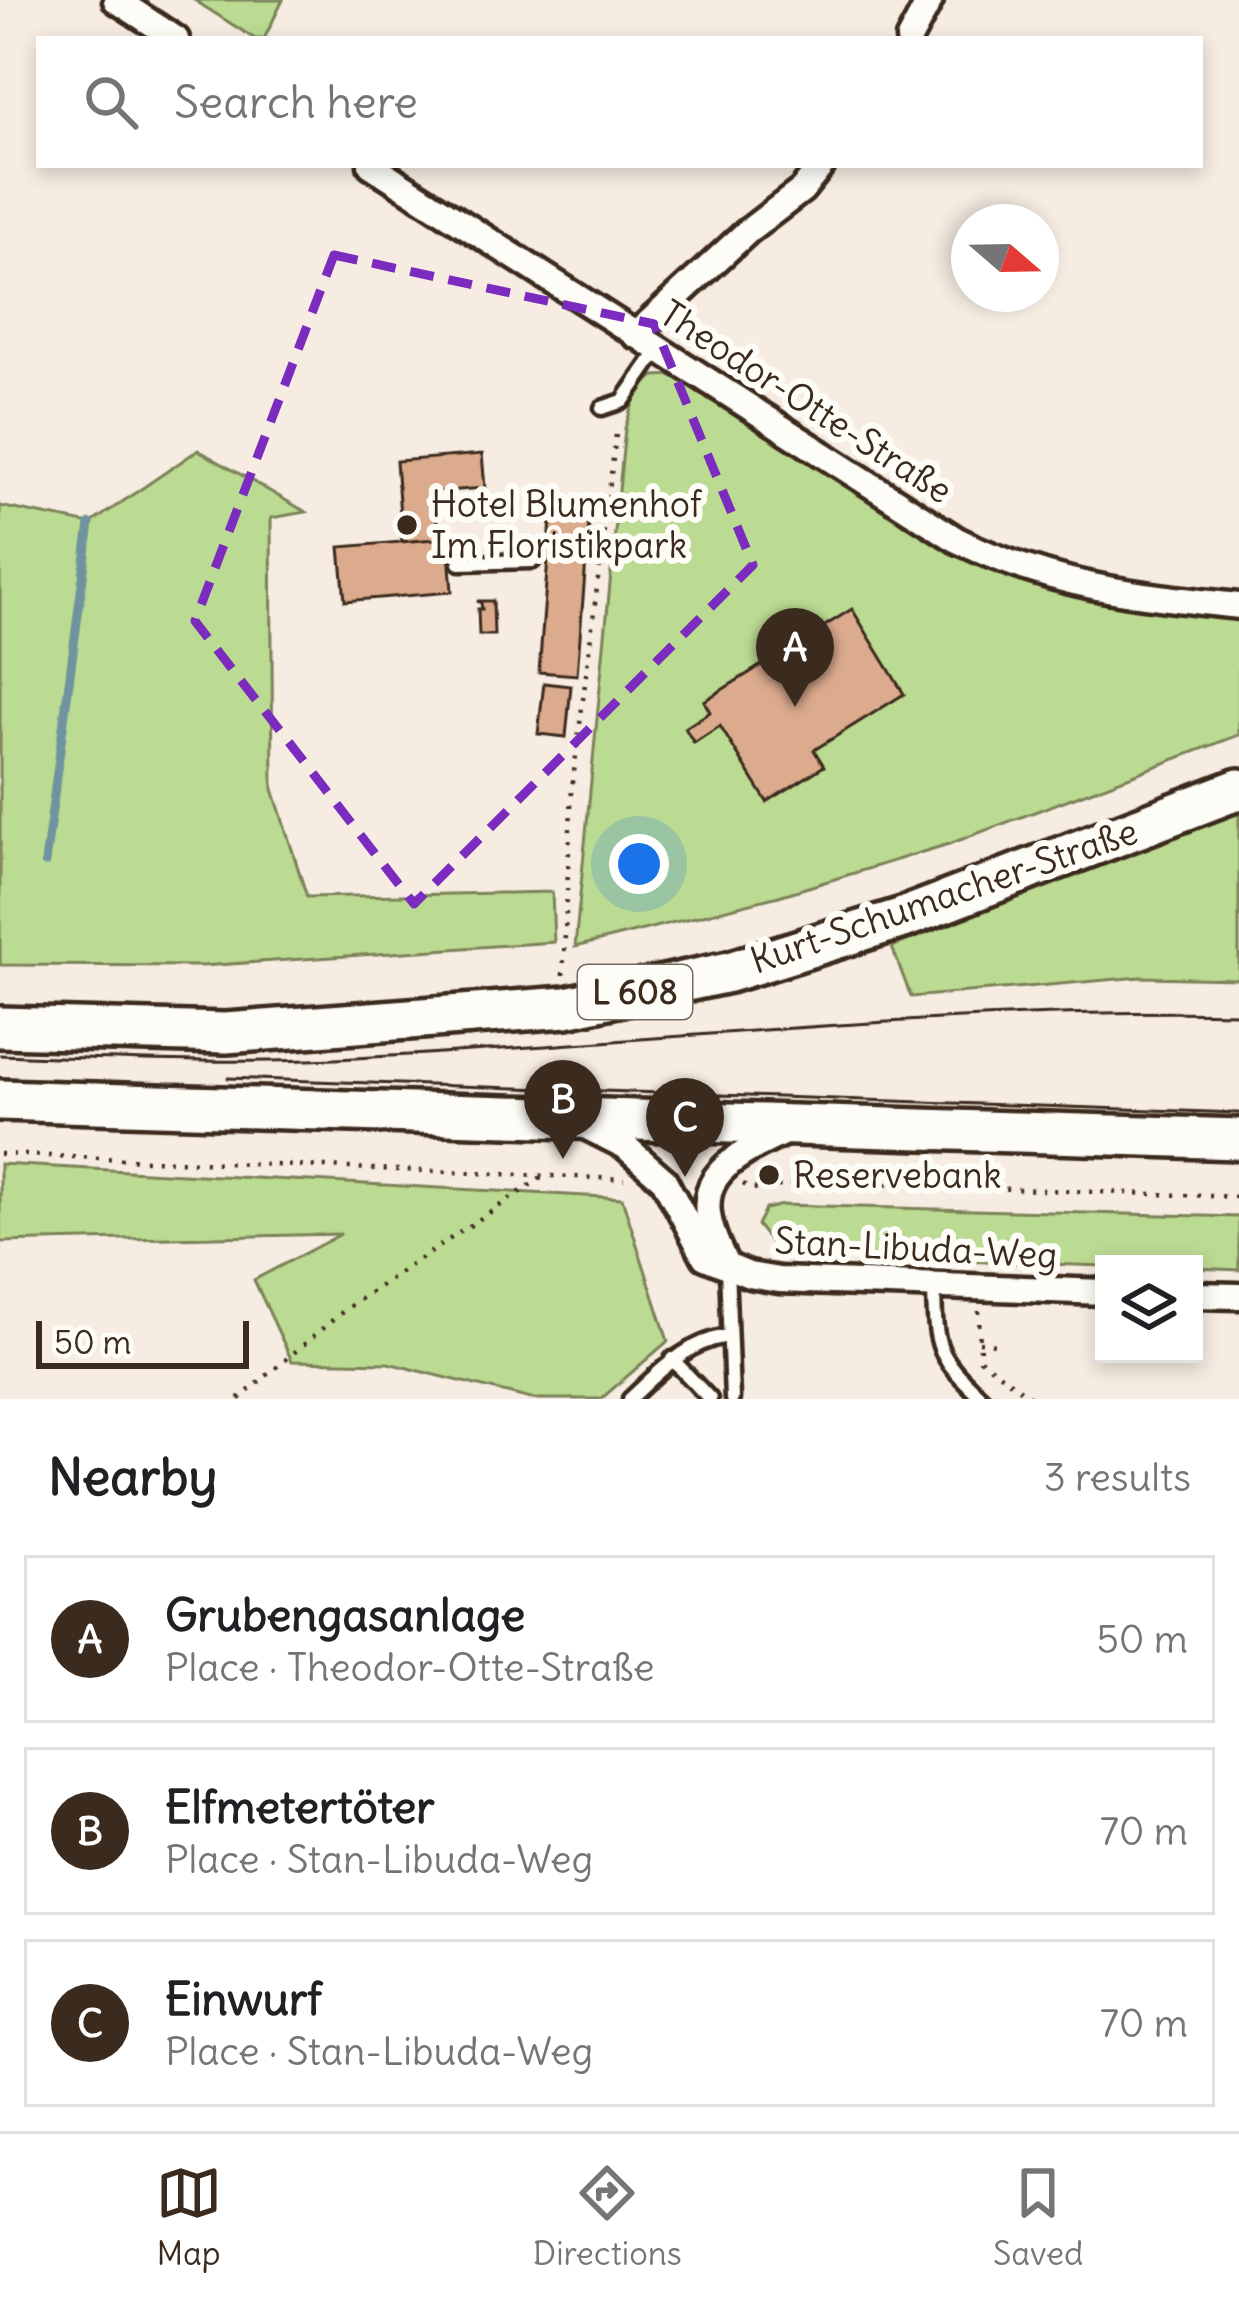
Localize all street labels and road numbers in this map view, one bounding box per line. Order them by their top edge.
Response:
street label: Theodor-Otte-Straße [651,291,961,513]
street label: Kurt-Schumacher-Straße [745,809,1143,983]
road number: L 608 [578,965,692,1019]
street label: Stan-Libuda-Weg [774,1218,1058,1278]

